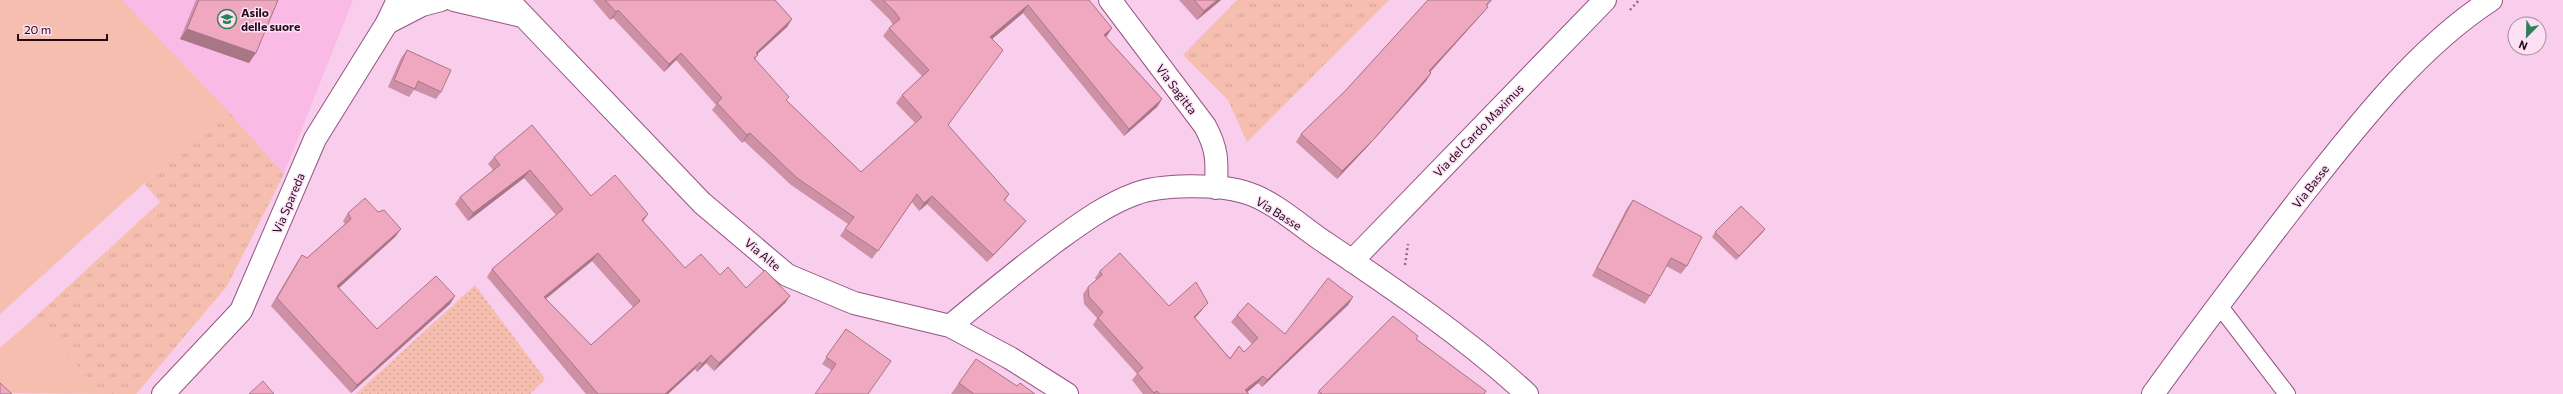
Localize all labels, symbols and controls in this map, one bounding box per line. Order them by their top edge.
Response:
place label: Asilo delle suore [241,5,300,33]
school or university icon: Asilo delle suore [216,8,238,30]
scale bar [18,16,107,42]
north arrow [2507,16,2547,56]
text: 20 m [24,22,51,36]
text: N [2517,38,2529,53]
street label: Via Sagitta [1154,61,1200,117]
street label: Via del Cardo Maximus [1430,81,1526,179]
street label: Via Basse [2289,162,2331,210]
street label: Via Spareda [269,171,307,235]
street label: Via Basse [1254,194,1304,232]
street label: Via Alte [742,235,784,273]

